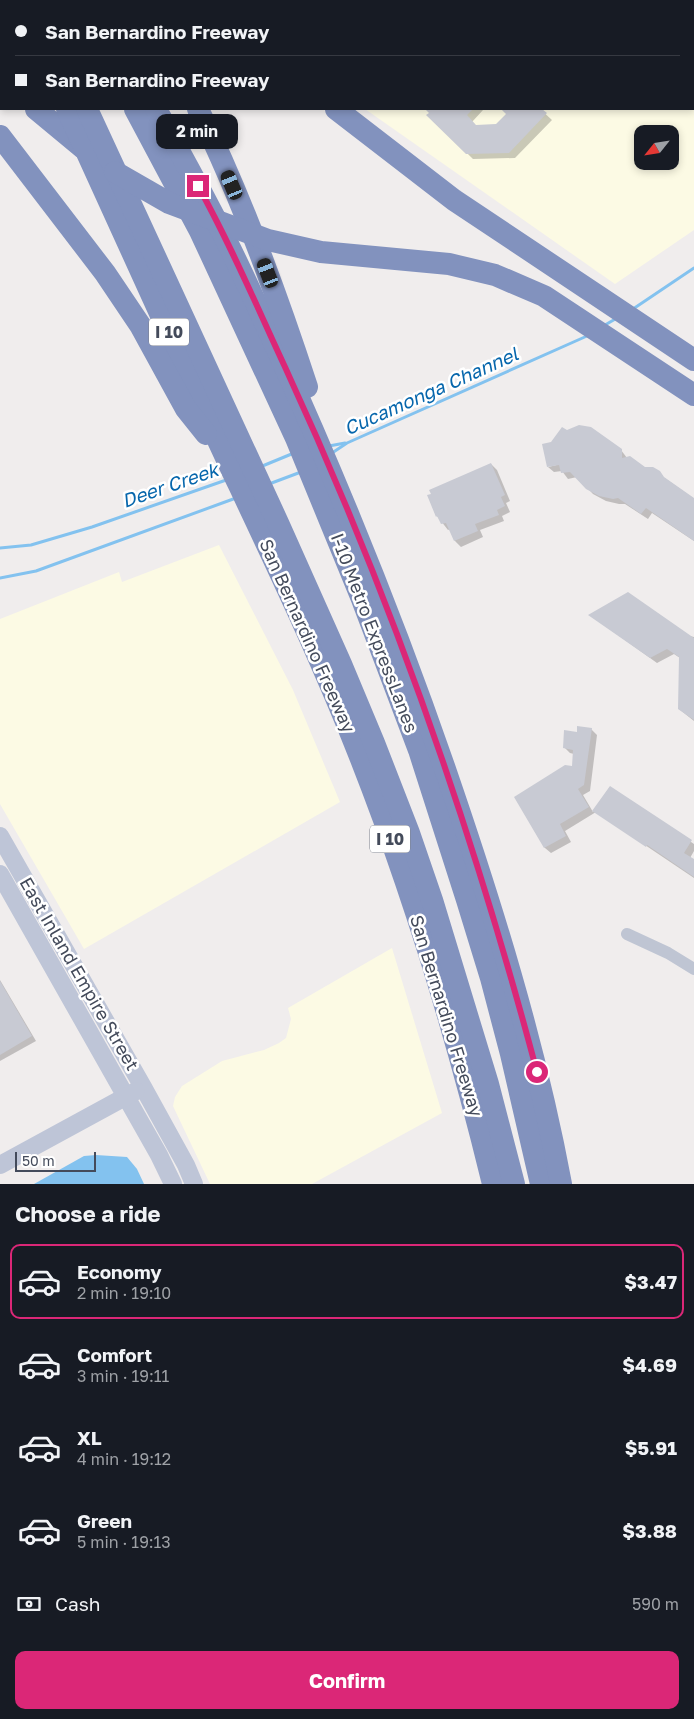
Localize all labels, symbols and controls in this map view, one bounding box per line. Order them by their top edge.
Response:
text: San Bernardino Freeway [45,20,269,43]
text: San Bernardino Freeway [45,68,269,91]
callout: 2 min [157,114,239,148]
text: 2 min [176,121,218,141]
north arrow [634,125,679,170]
map controls [634,125,679,170]
car [219,168,244,202]
route end [187,175,209,197]
car [255,256,280,290]
road number: I 10 [149,318,189,346]
water label: Cucamonga Channel [340,341,522,439]
water label: Deer Creek [119,457,223,512]
street label: I-10 Metro ExpressLanes [327,530,423,736]
street label: San Bernardino Freeway [255,535,361,736]
road number: I 10 [370,826,410,852]
street label: East Inland Empire Street [15,873,144,1074]
street label: San Bernardino Freeway [406,912,488,1119]
route start [526,1061,548,1083]
scale bar [15,1149,96,1172]
text: 50 m [22,1152,55,1169]
text: Choose a ride [15,1200,161,1227]
icon: car [17,1259,62,1304]
text: Economy [77,1260,162,1283]
text: $3.47 [624,1270,677,1293]
text: 2 min · 19:10 [77,1283,171,1303]
icon: car [17,1342,62,1387]
text: Comfort [77,1343,152,1366]
text: $4.69 [622,1353,677,1376]
text: 3 min · 19:11 [77,1366,169,1386]
icon: car [17,1425,62,1470]
text: XL [77,1426,102,1449]
text: $5.91 [625,1436,677,1459]
text: 4 min · 19:12 [77,1449,171,1469]
icon: car [17,1508,62,1553]
text: Green [77,1509,132,1532]
text: $3.88 [622,1519,677,1542]
text: 5 min · 19:13 [77,1532,171,1552]
icon: cash [15,1590,43,1618]
text: Cash [55,1592,100,1615]
text: 590 m [632,1594,679,1614]
button: Confirm [15,1651,679,1709]

